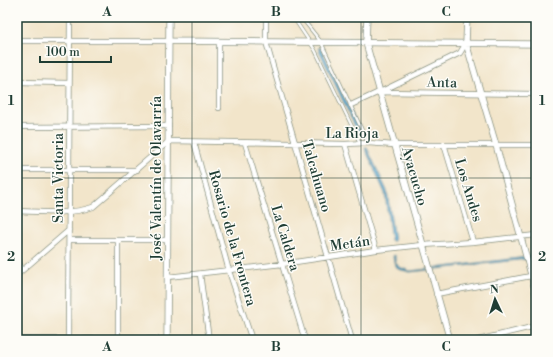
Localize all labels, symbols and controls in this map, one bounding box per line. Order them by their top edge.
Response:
text: A [101,4,112,20]
text: B [271,4,281,20]
text: C [441,4,451,20]
scale bar [40,38,111,64]
text: 100 m [46,45,80,60]
street label: Anta [426,74,458,92]
text: 1 [8,93,15,109]
text: 1 [539,93,546,109]
street label: José Valentín de Olavarría [148,95,166,261]
street label: La Rioja [325,125,379,143]
street label: Santa Victoria [50,132,68,223]
street label: Talcahuano [297,138,335,214]
street label: Ayacucho [397,144,431,208]
street label: Los Andes [450,156,486,224]
street label: Rosario de la Frontera [204,168,260,309]
street label: La Caldera [266,203,304,274]
street label: Metán [329,232,372,256]
text: 2 [7,249,15,265]
text: 2 [538,249,546,265]
north arrow [475,279,515,319]
text: N [490,283,499,297]
text: A [101,339,112,355]
text: B [271,339,281,355]
text: C [441,339,451,355]

